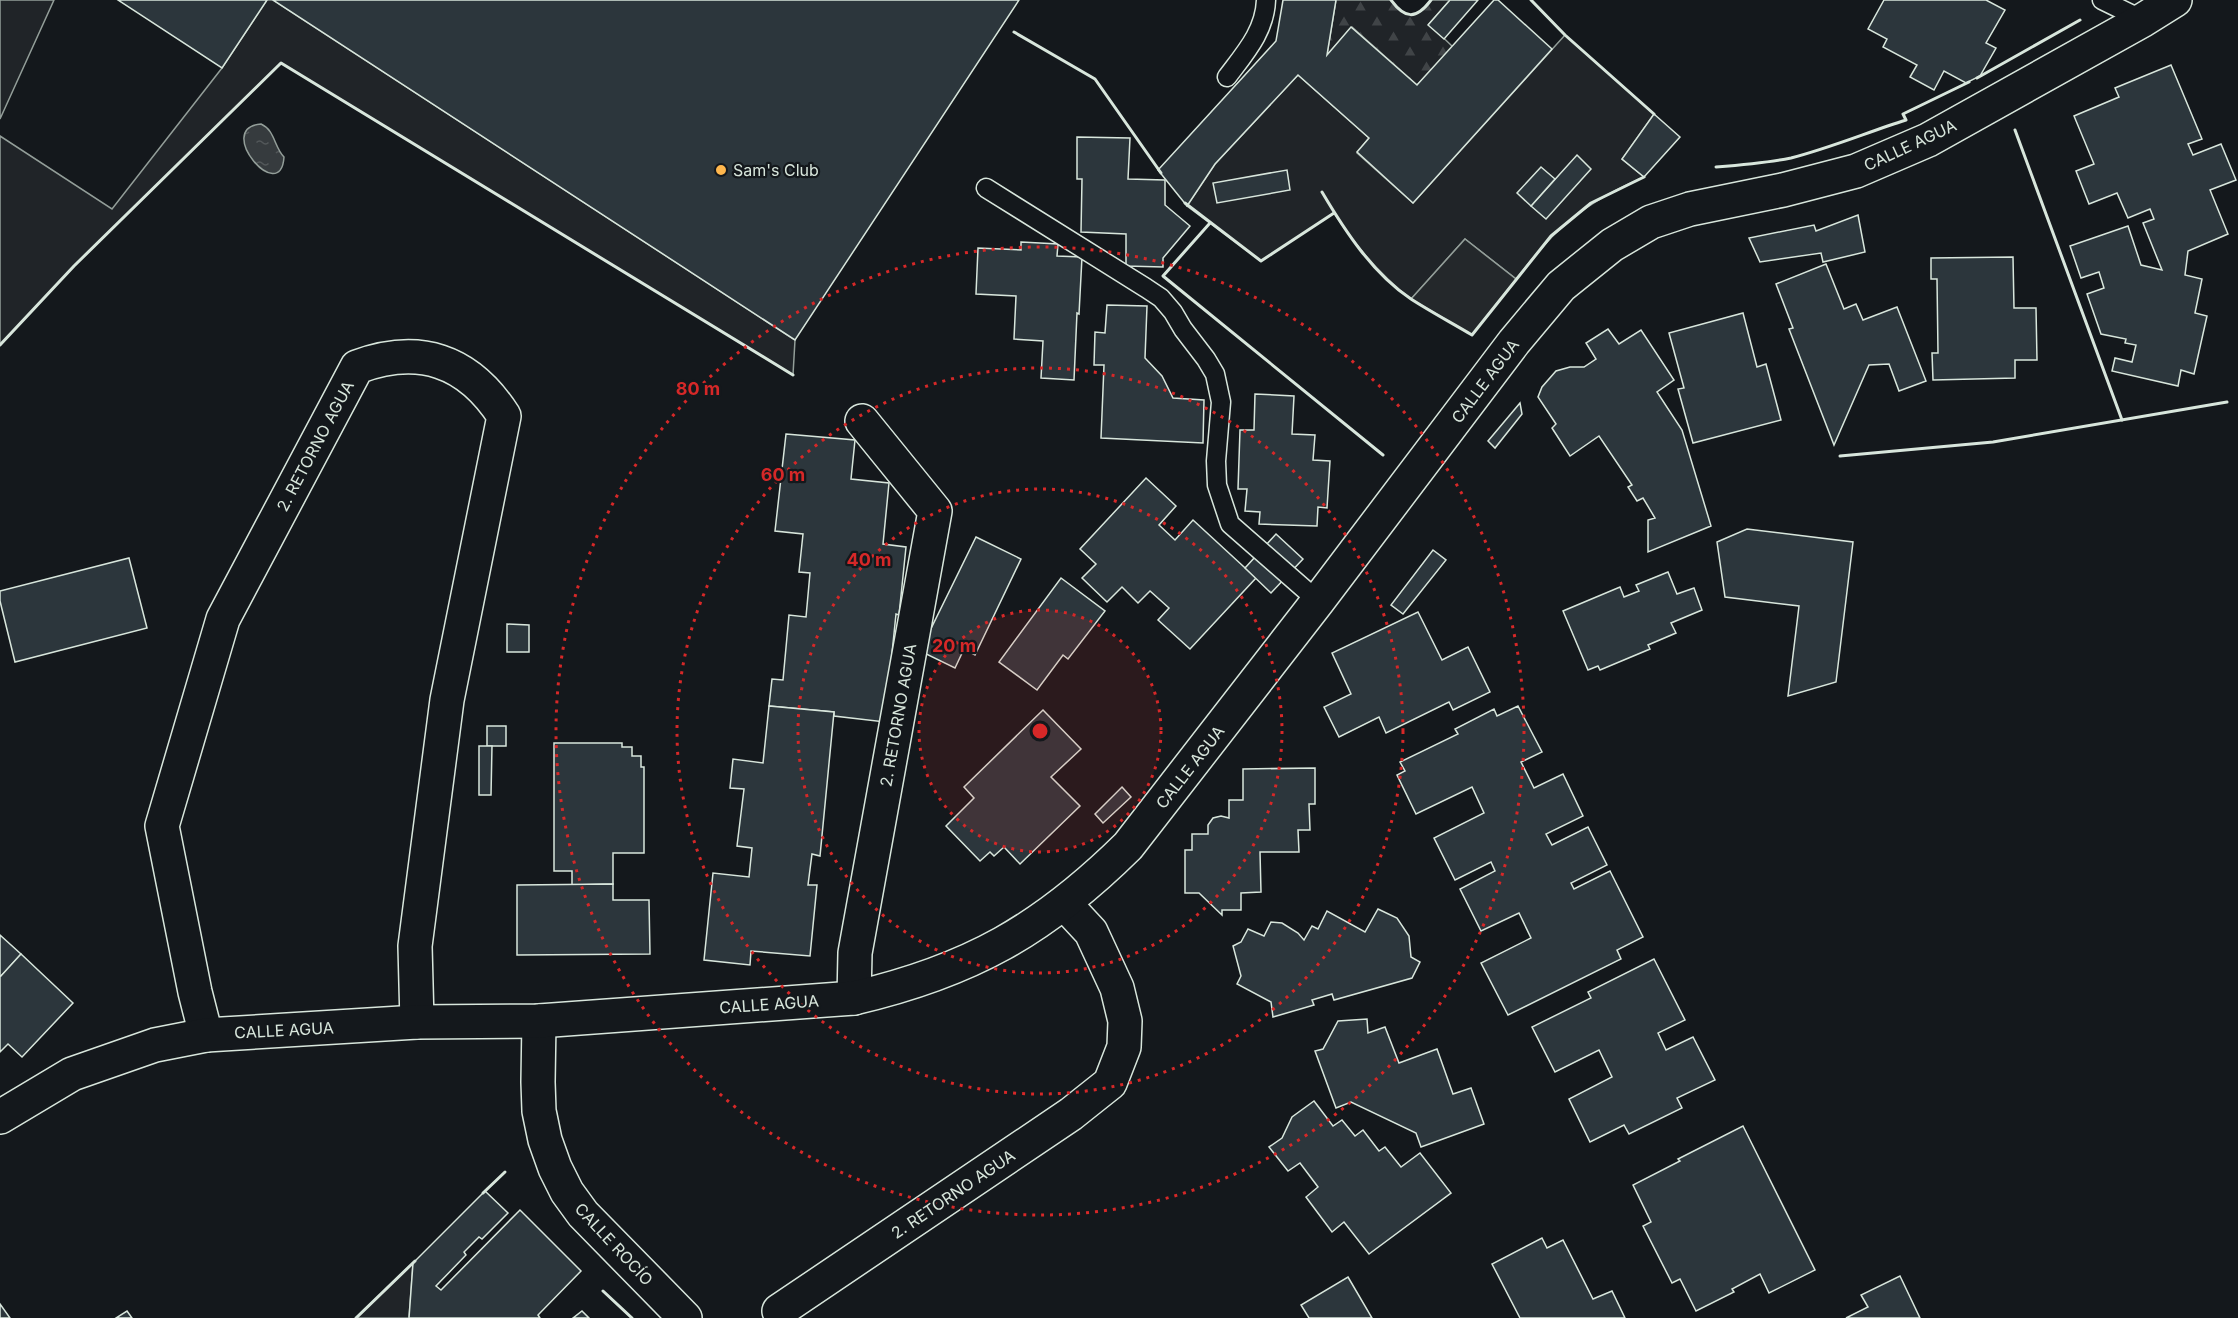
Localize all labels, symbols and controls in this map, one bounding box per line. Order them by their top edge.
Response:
street label: CALLE AGUA [1861,115,1959,175]
place label: Sam's Club [733,160,819,180]
marker: Sam's Club [714,163,728,177]
street label: CALLE AGUA [1447,335,1523,427]
street label: 2. RETORNO AGUA [272,377,358,515]
text: 80 m [676,378,720,399]
text: 60 m [761,464,805,485]
text: 40 m [847,549,892,570]
text: 20 m [932,635,976,656]
street label: 2. RETORNO AGUA [876,642,920,788]
centre of rings [1030,721,1050,741]
street label: CALLE AGUA [1151,722,1229,812]
street label: CALLE AGUA [719,991,819,1017]
street label: CALLE AGUA [234,1017,334,1043]
street label: 2. RETORNO AGUA [887,1145,1019,1243]
street label: CALLE ROCÍO [571,1199,657,1289]

